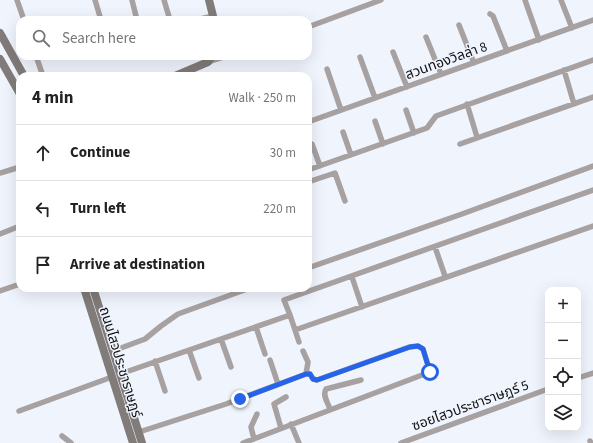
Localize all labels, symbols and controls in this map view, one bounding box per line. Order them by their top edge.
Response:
search box [16,16,312,60]
icon: search [30,27,52,49]
text: Search here [62,28,136,49]
street label: สวนทองวิลล่า 8 [403,37,490,85]
text: 4 min [32,86,73,110]
text: Walk · 250 m [228,89,296,107]
icon: ahead [32,142,54,164]
text: Continue [70,142,130,163]
text: 30 m [270,144,296,162]
icon: left [32,198,54,220]
text: Turn left [70,198,126,219]
text: 220 m [263,200,296,218]
icon: arrive [32,254,54,276]
text: Arrive at destination [70,254,205,275]
map controls [545,287,581,431]
button: + [545,287,581,323]
street label: ถนนไสวประชาราษฎร์ [94,304,147,421]
button: − [545,323,581,359]
button: locate [545,359,581,395]
route start [421,363,439,381]
street label: ซอยไสวประชาราษฎร์ 5 [409,375,532,436]
route end [231,390,249,408]
button: layers [545,395,581,431]

